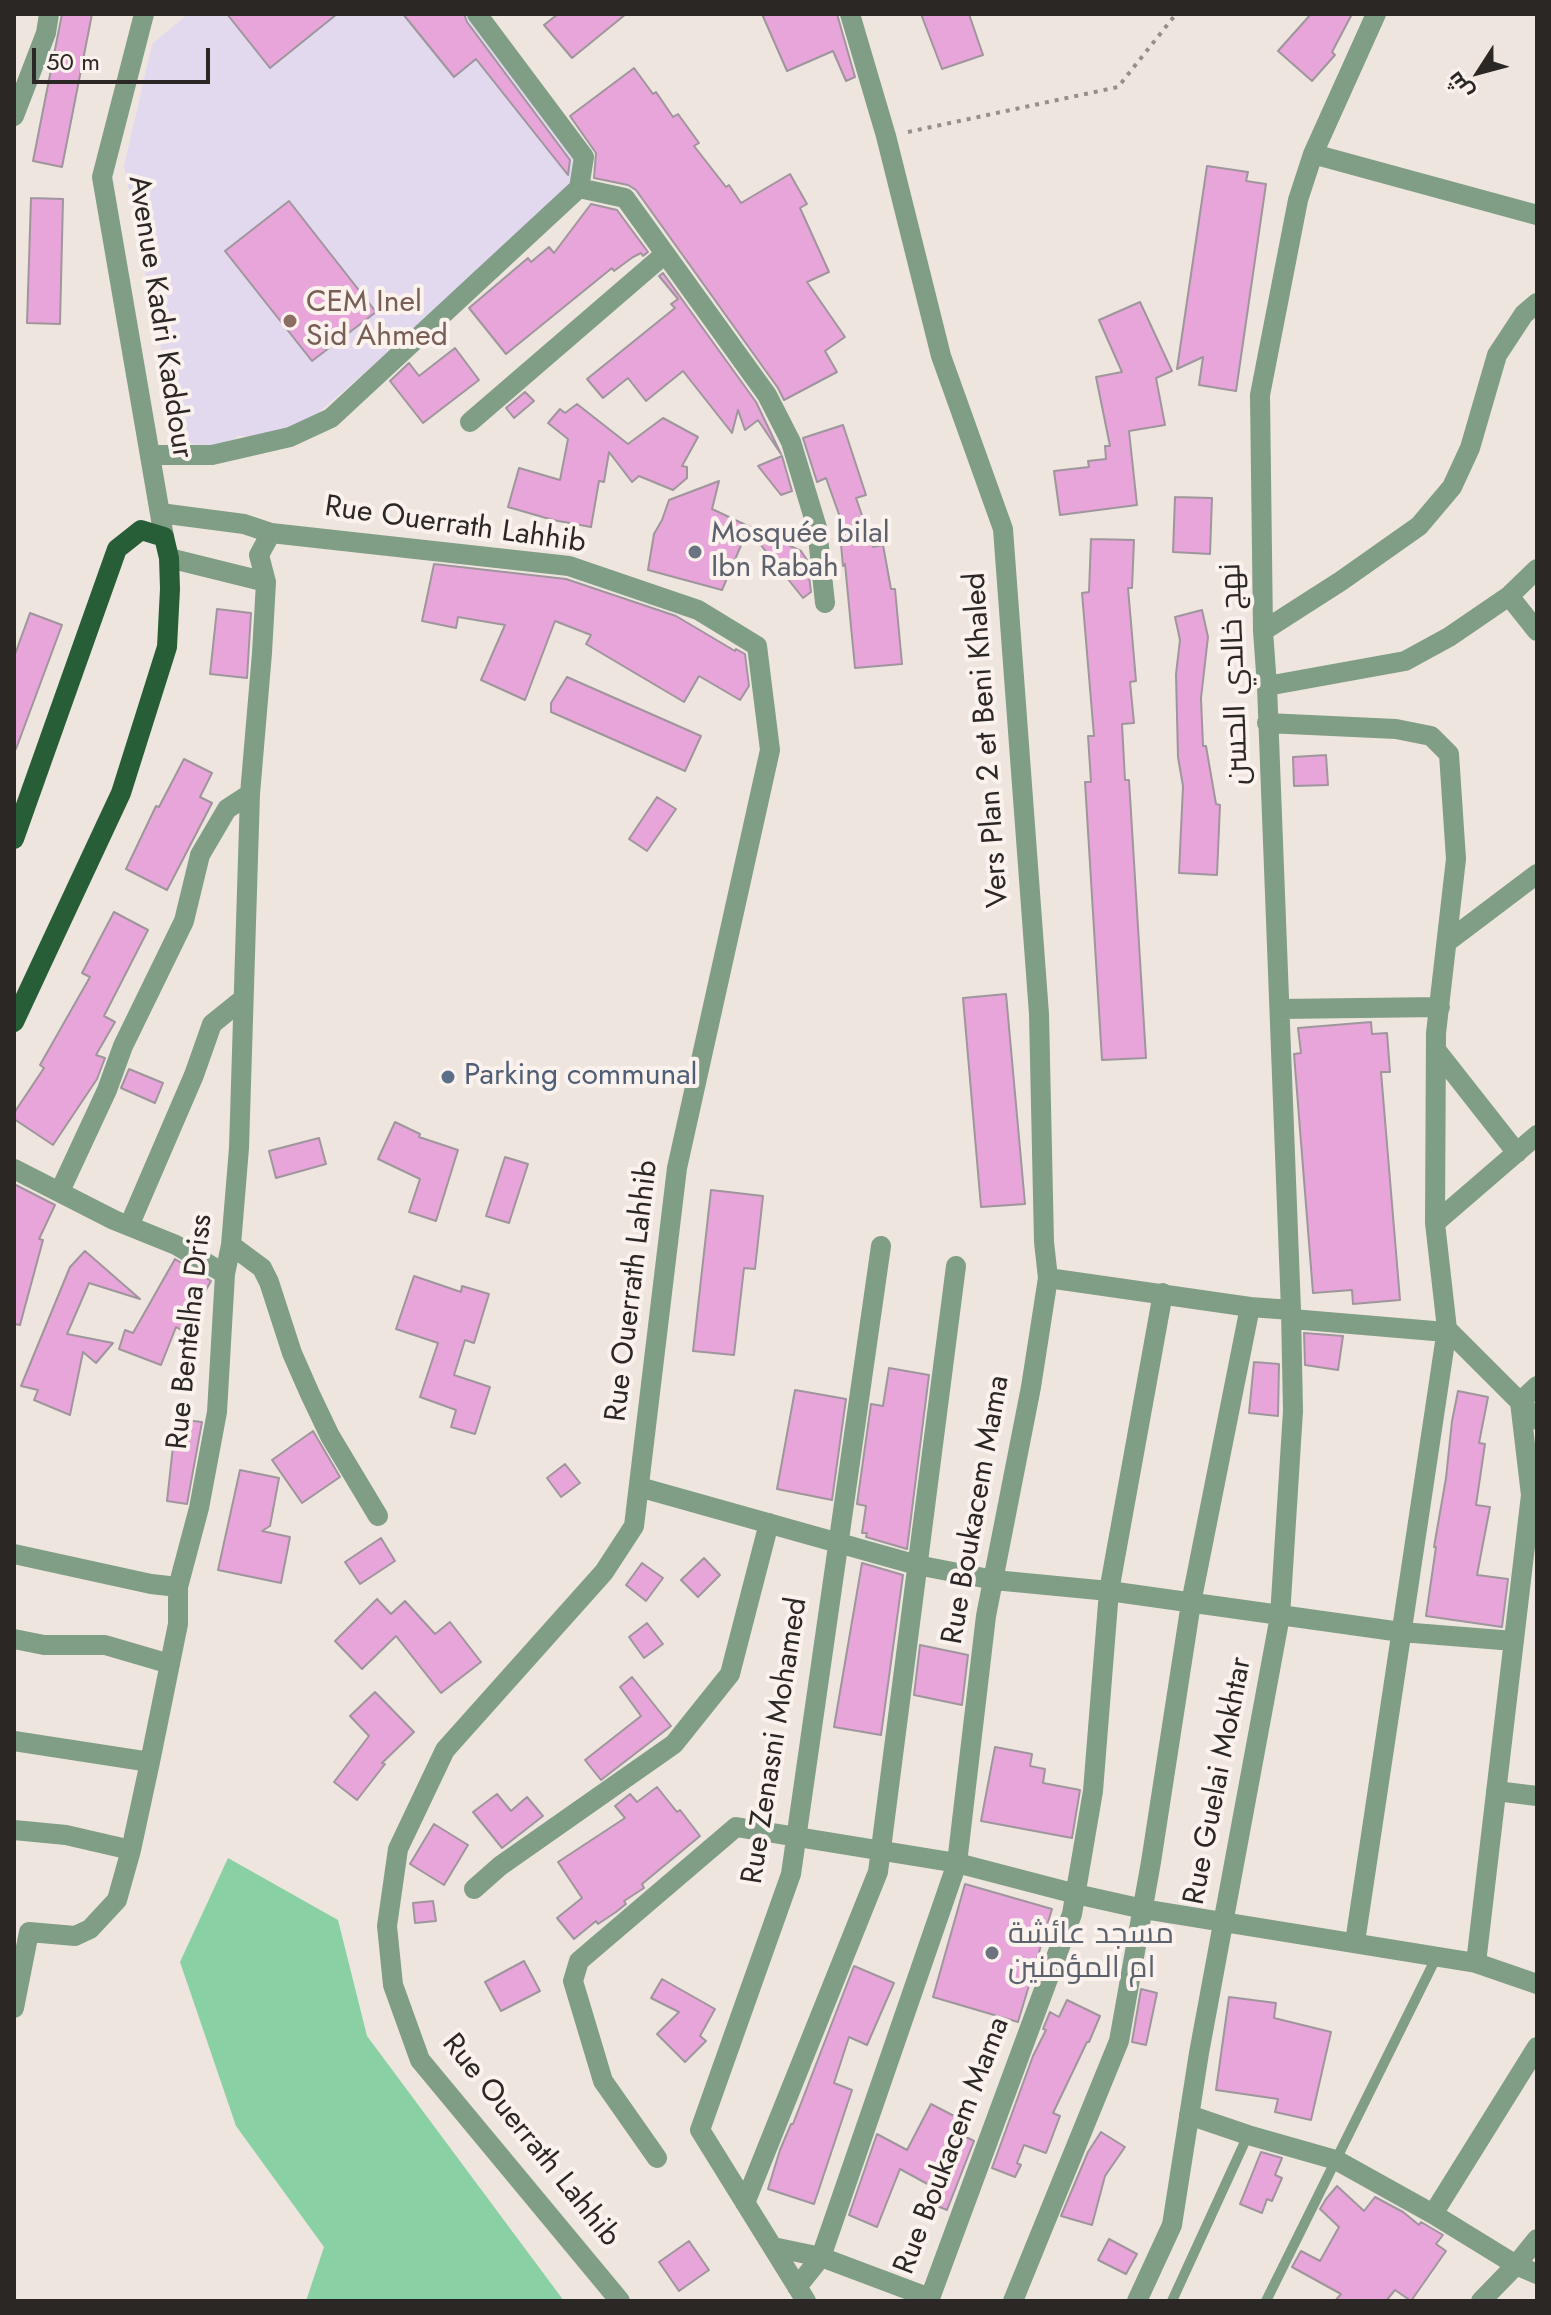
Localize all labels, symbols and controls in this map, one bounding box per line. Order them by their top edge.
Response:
scale bar [36,32,214,82]
north arrow [1439,32,1519,112]
text: 50 m [46,44,100,79]
text: ش [1438,65,1481,107]
street label: Avenue Kadri Kaddour [119,173,199,461]
place label: CEM Inel Sid Ahmed [306,286,448,356]
marker: CEM Inel Sid Ahmed [281,312,299,330]
street label: Rue Ouerrath Lahhib [322,490,588,562]
place label: Mosquée bilal Ibn Rabah [711,517,890,588]
marker: Mosquée bilal Ibn Rabah [686,543,704,561]
street label: نهج خالدي الحسن [1214,562,1258,786]
street label: Vers Plan 2 et Beni Khaled [958,571,1018,909]
place label: Parking communal [464,1059,697,1095]
marker: Parking communal [439,1068,457,1086]
street label: Rue Ouerrath Lahhib [599,1158,667,1424]
street label: Rue Bentelha Driss [161,1213,221,1451]
street label: Rue Boukacem Mama [936,1373,1018,1647]
street label: Rue Zenasni Mohamed [736,1595,816,1887]
street label: Rue Guelai Mokhtar [1177,1654,1261,1908]
place label: مسجد عائشة ام المؤمنين [1008,1918,1174,1988]
marker: مسجد عائشة ام المؤمنين [983,1944,1001,1962]
street label: Rue Boukacem Mama [887,2012,1019,2280]
street label: Rue Ouerrath Lahhib [433,2027,627,2255]

